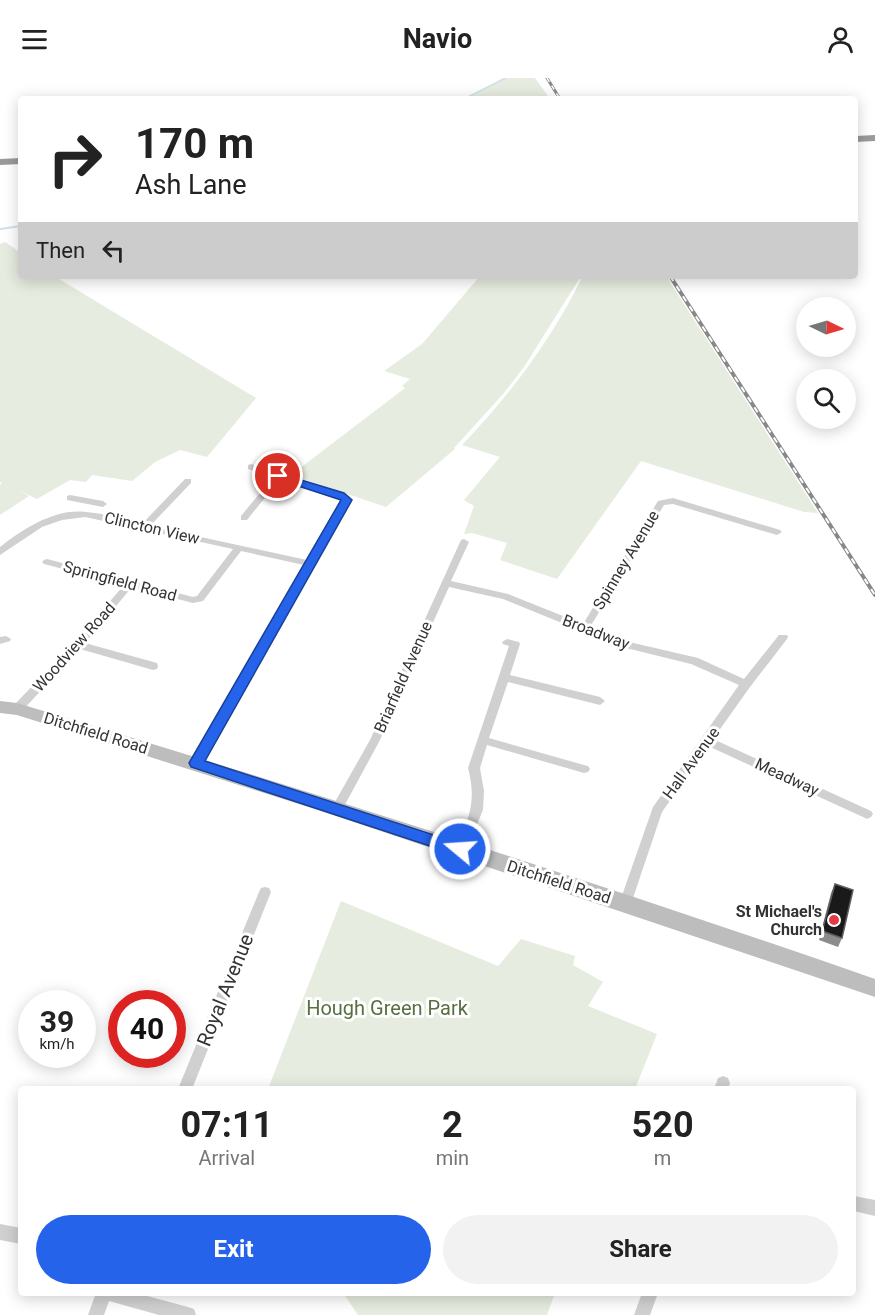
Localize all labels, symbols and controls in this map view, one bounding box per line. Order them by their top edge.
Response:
icon: menu [18,23,51,56]
text: Navio [403,23,472,55]
icon: person [824,23,857,56]
text: 170 m [135,119,254,168]
icon: right [36,120,114,198]
text: Ash Lane [135,169,247,201]
icon: left [97,234,130,267]
text: Then [36,238,85,263]
north arrow [796,297,856,357]
map controls [796,297,856,429]
button: search [796,369,856,429]
pin [252,450,303,501]
icon: arrive [261,459,294,492]
street label: Spinney Avenue [589,507,663,613]
street label: Clincton View [103,508,201,548]
street label: Springfield Road [61,557,179,605]
street label: Woodview Road [29,598,119,696]
street label: Broadway [560,611,633,654]
street label: Briarfield Avenue [370,618,436,736]
street label: Ditchfield Road [42,708,150,758]
street label: Hall Avenue [659,723,723,803]
street label: Meadway [752,754,822,800]
position arrow [428,817,492,881]
street label: Ditchfield Road [505,856,613,908]
place label: St Michael's Church [736,902,822,939]
marker: St Michael's Church [827,913,841,927]
street label: Royal Avenue [192,930,258,1050]
speed limit sign: 40 [108,990,186,1068]
park label: Hough Green Park [306,996,469,1020]
text: 39 [40,1004,74,1039]
text: km/h [39,1035,75,1053]
text: 07:11 [180,1104,273,1146]
text: 2 [442,1104,463,1146]
text: 520 [632,1104,694,1146]
text: Arrival [198,1146,255,1170]
text: min [436,1146,469,1170]
text: m [654,1146,671,1170]
button: Exit [36,1215,431,1284]
button: Share [443,1215,838,1284]

